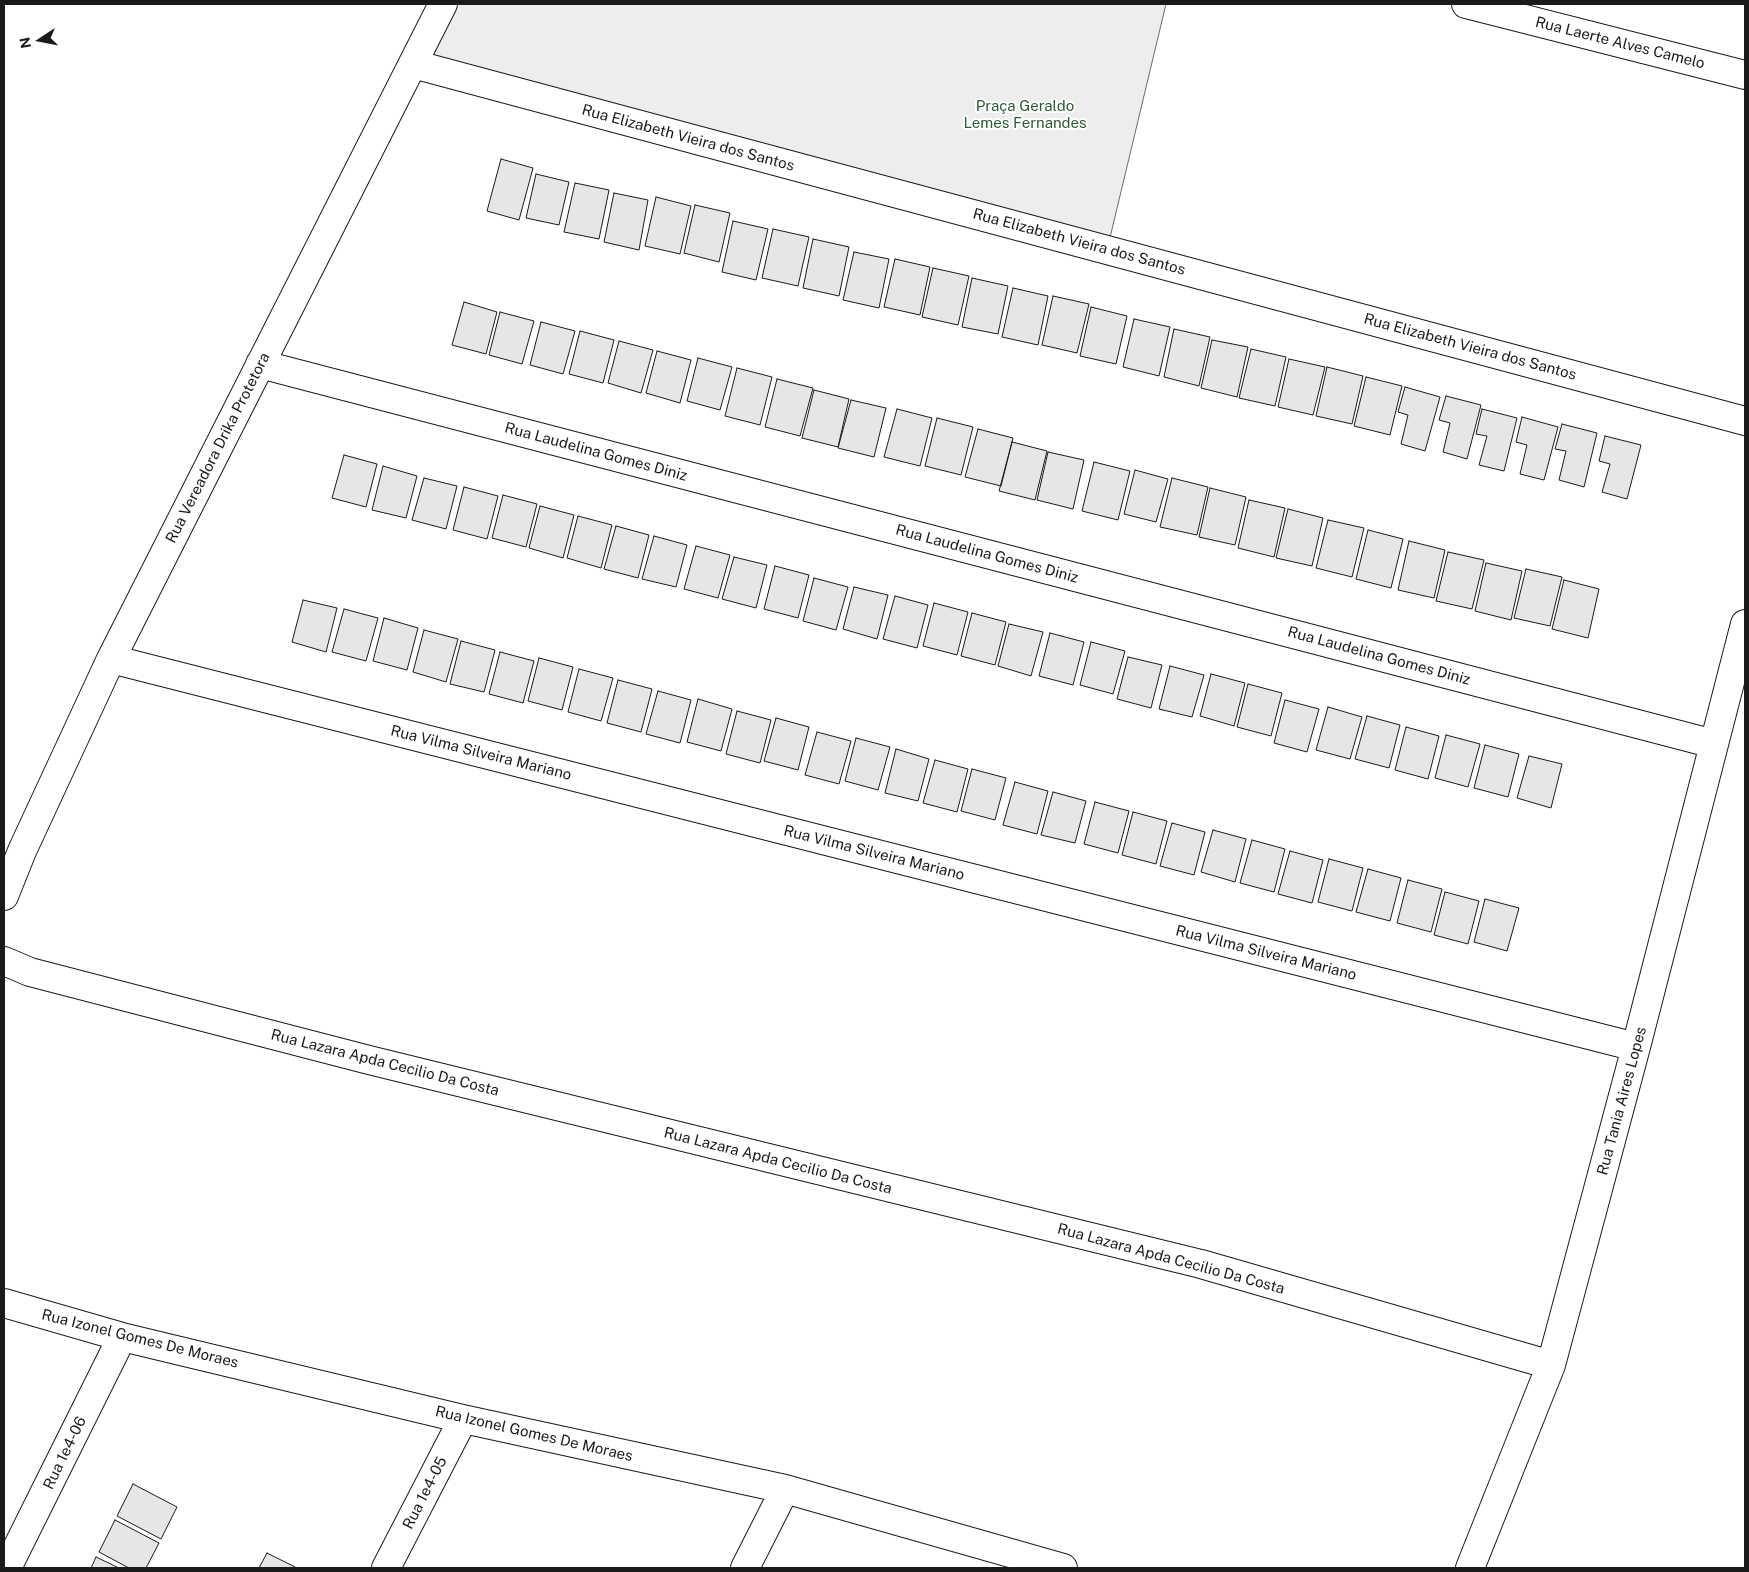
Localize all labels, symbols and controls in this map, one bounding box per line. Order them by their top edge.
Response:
street label: Rua Laerte Alves Camelo [1533,13,1707,73]
north arrow [15,15,65,65]
text: N [16,36,34,50]
park label: Praça Geraldo Lemes Fernandes [963,97,1087,132]
street label: Rua Elizabeth Vieira dos Santos [580,101,796,175]
street label: Rua Elizabeth Vieira dos Santos [971,205,1187,279]
street label: Rua Elizabeth Vieira dos Santos [1362,310,1578,384]
street label: Rua Vereadora Drika Protetora [162,350,274,546]
street label: Rua Laudelina Gomes Diniz [503,419,689,485]
street label: Rua Laudelina Gomes Diniz [894,521,1080,587]
street label: Rua Laudelina Gomes Diniz [1286,623,1472,689]
street label: Rua Vilma Silveira Mariano [389,722,573,784]
street label: Rua Vilma Silveira Mariano [782,822,966,884]
street label: Rua Vilma Silveira Mariano [1174,922,1358,984]
street label: Rua Tania Aires Lopes [1594,1025,1650,1177]
street label: Rua Lazara Apda Cecilio Da Costa [269,1026,501,1100]
street label: Rua Lazara Apda Cecilio Da Costa [662,1124,894,1198]
street label: Rua Lazara Apda Cecilio Da Costa [1055,1220,1287,1298]
street label: Rua Izonel Gomes De Moraes [40,1306,240,1372]
street label: Rua Izonel Gomes De Moraes [433,1402,635,1466]
street label: Rua 1e4-06 [40,1414,90,1492]
street label: Rua 1e4-05 [399,1454,451,1532]

